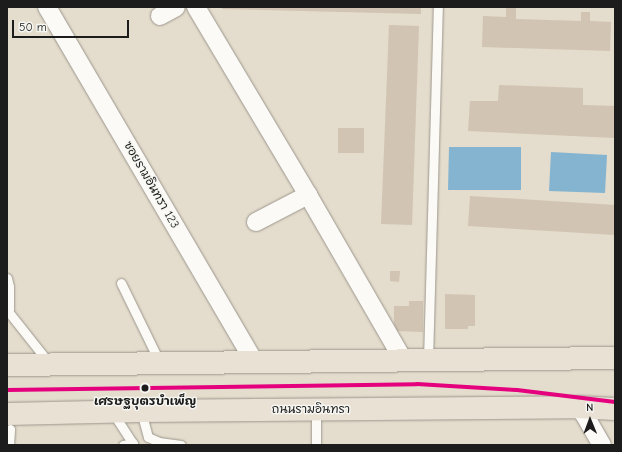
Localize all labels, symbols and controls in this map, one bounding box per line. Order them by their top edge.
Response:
scale bar [14,12,131,38]
text: 50 m [19,20,47,34]
street label: ซอยรามอินทรา 123 [120,139,182,231]
marker: เศรษฐบุตรบำเพ็ญ [139,382,151,394]
place label: เศรษฐบุตรบำเพ็ญ [94,395,196,409]
north arrow [570,400,610,440]
text: N [586,401,593,414]
street label: ถนนรามอินทรา [272,403,350,417]

